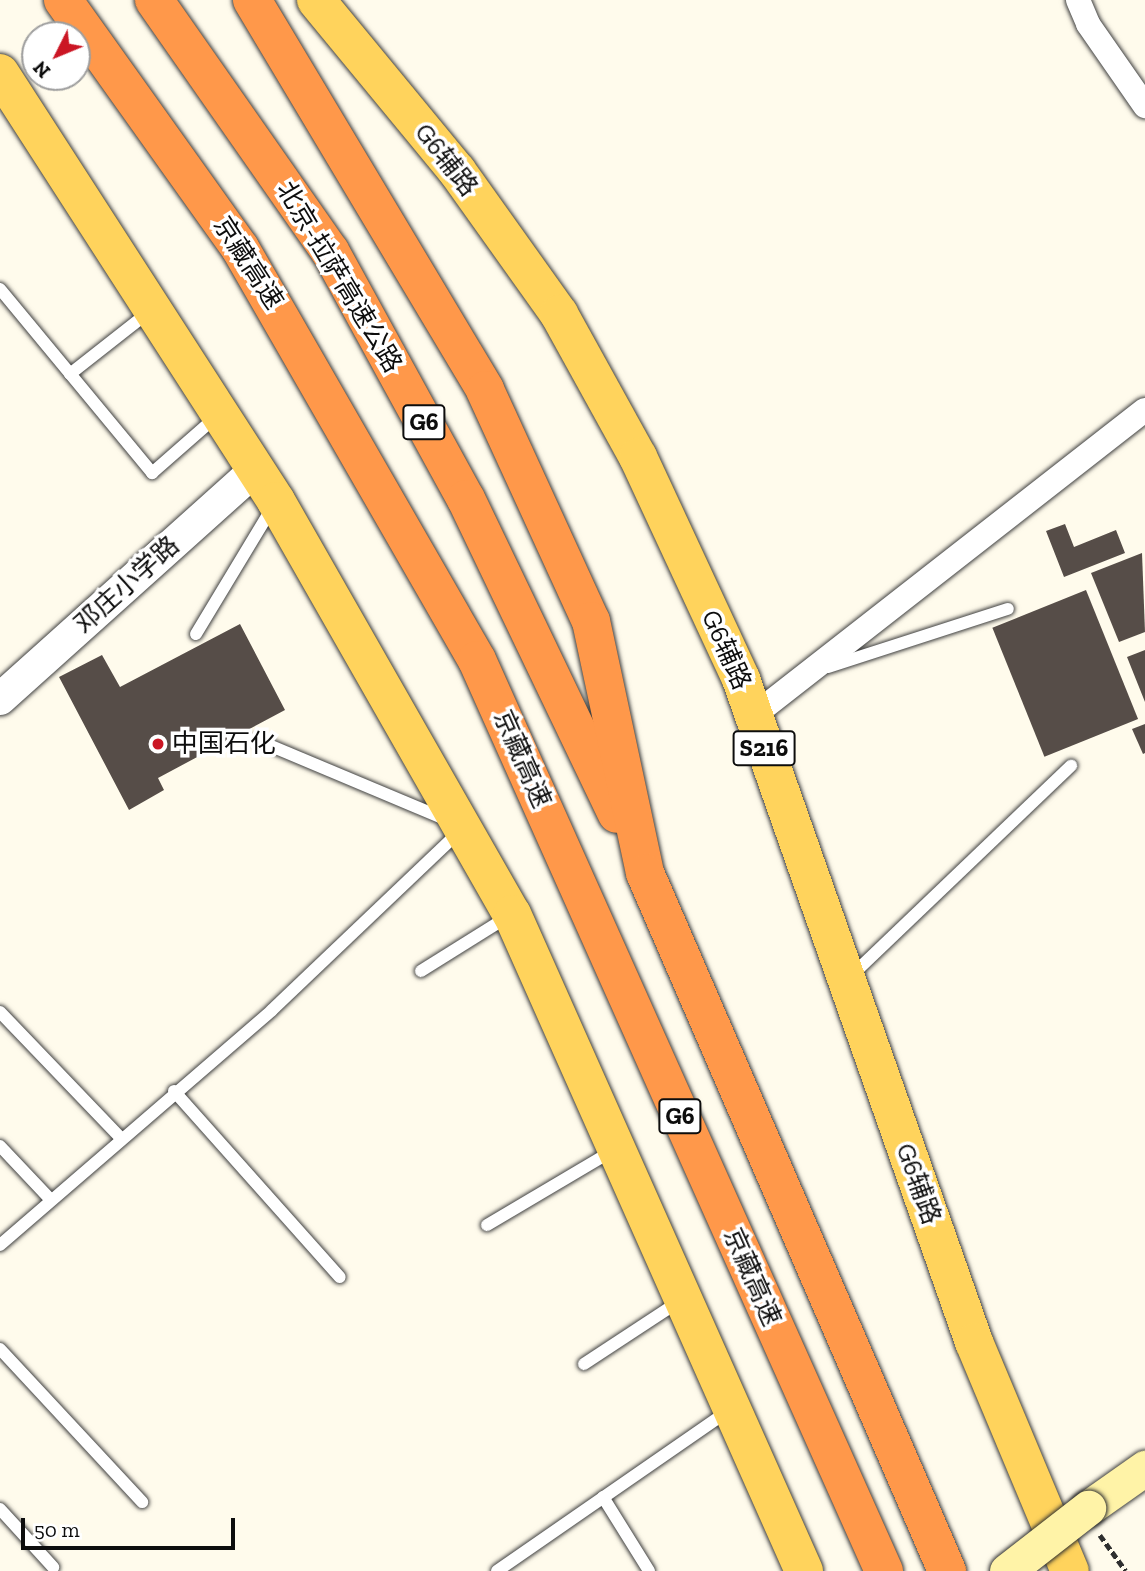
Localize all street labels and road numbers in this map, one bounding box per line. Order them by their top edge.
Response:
street label: G6辅路 [408,117,484,203]
street label: 北京-拉萨高速公路 [270,176,408,378]
street label: 京藏高速 [207,211,289,315]
road number: G6 [401,402,447,442]
street label: 邓庄小学路 [68,530,186,640]
street label: G6辅路 [695,605,757,695]
street label: 京藏高速 [487,705,557,813]
road number: S216 [732,728,796,768]
road number: G6 [657,1096,703,1136]
street label: G6辅路 [889,1139,947,1229]
street label: 京藏高速 [717,1223,787,1331]

